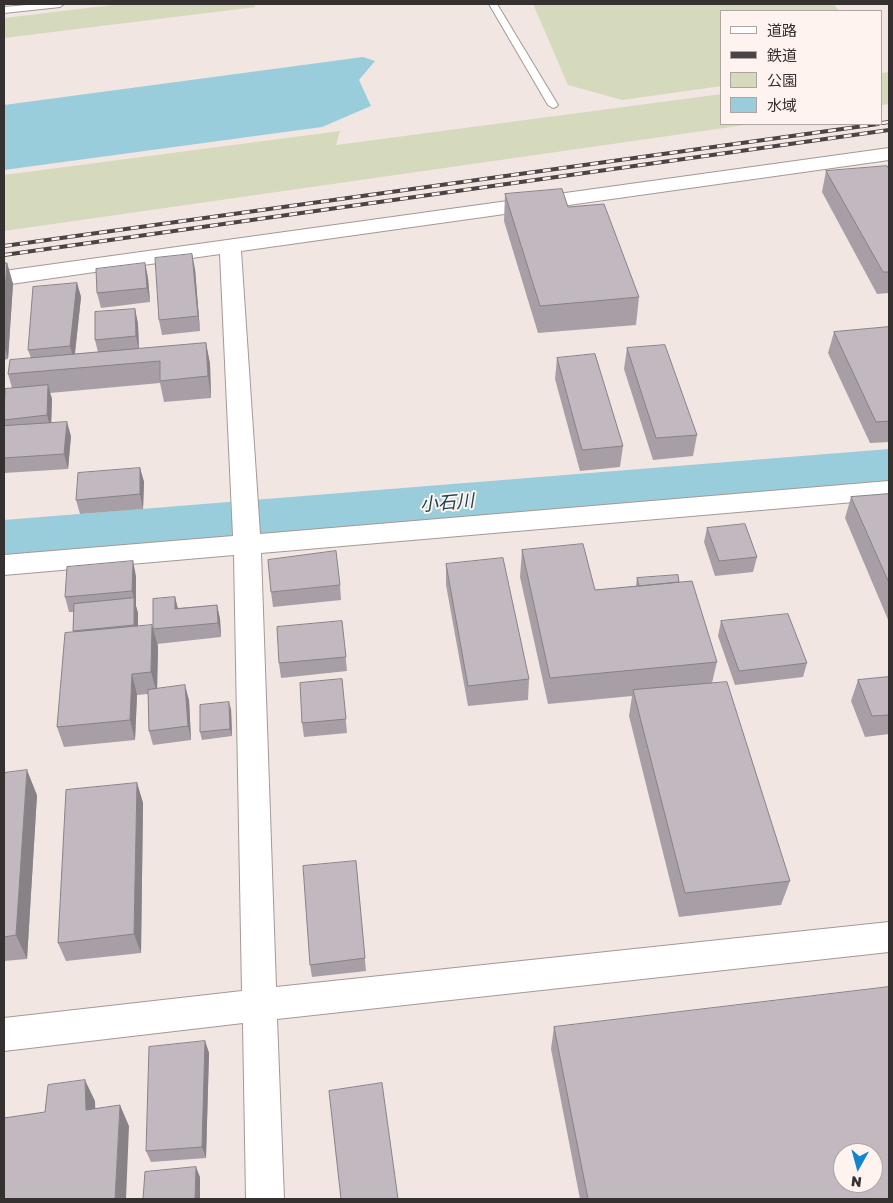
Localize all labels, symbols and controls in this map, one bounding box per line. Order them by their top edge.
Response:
legend [720,10,883,125]
text: 道路 [767,21,797,39]
text: 鉄道 [767,46,797,64]
text: 公園 [767,71,797,89]
text: 水域 [767,96,797,114]
water label: 小石川 [419,490,475,516]
north arrow [833,1143,883,1193]
text: N [850,1173,863,1191]

